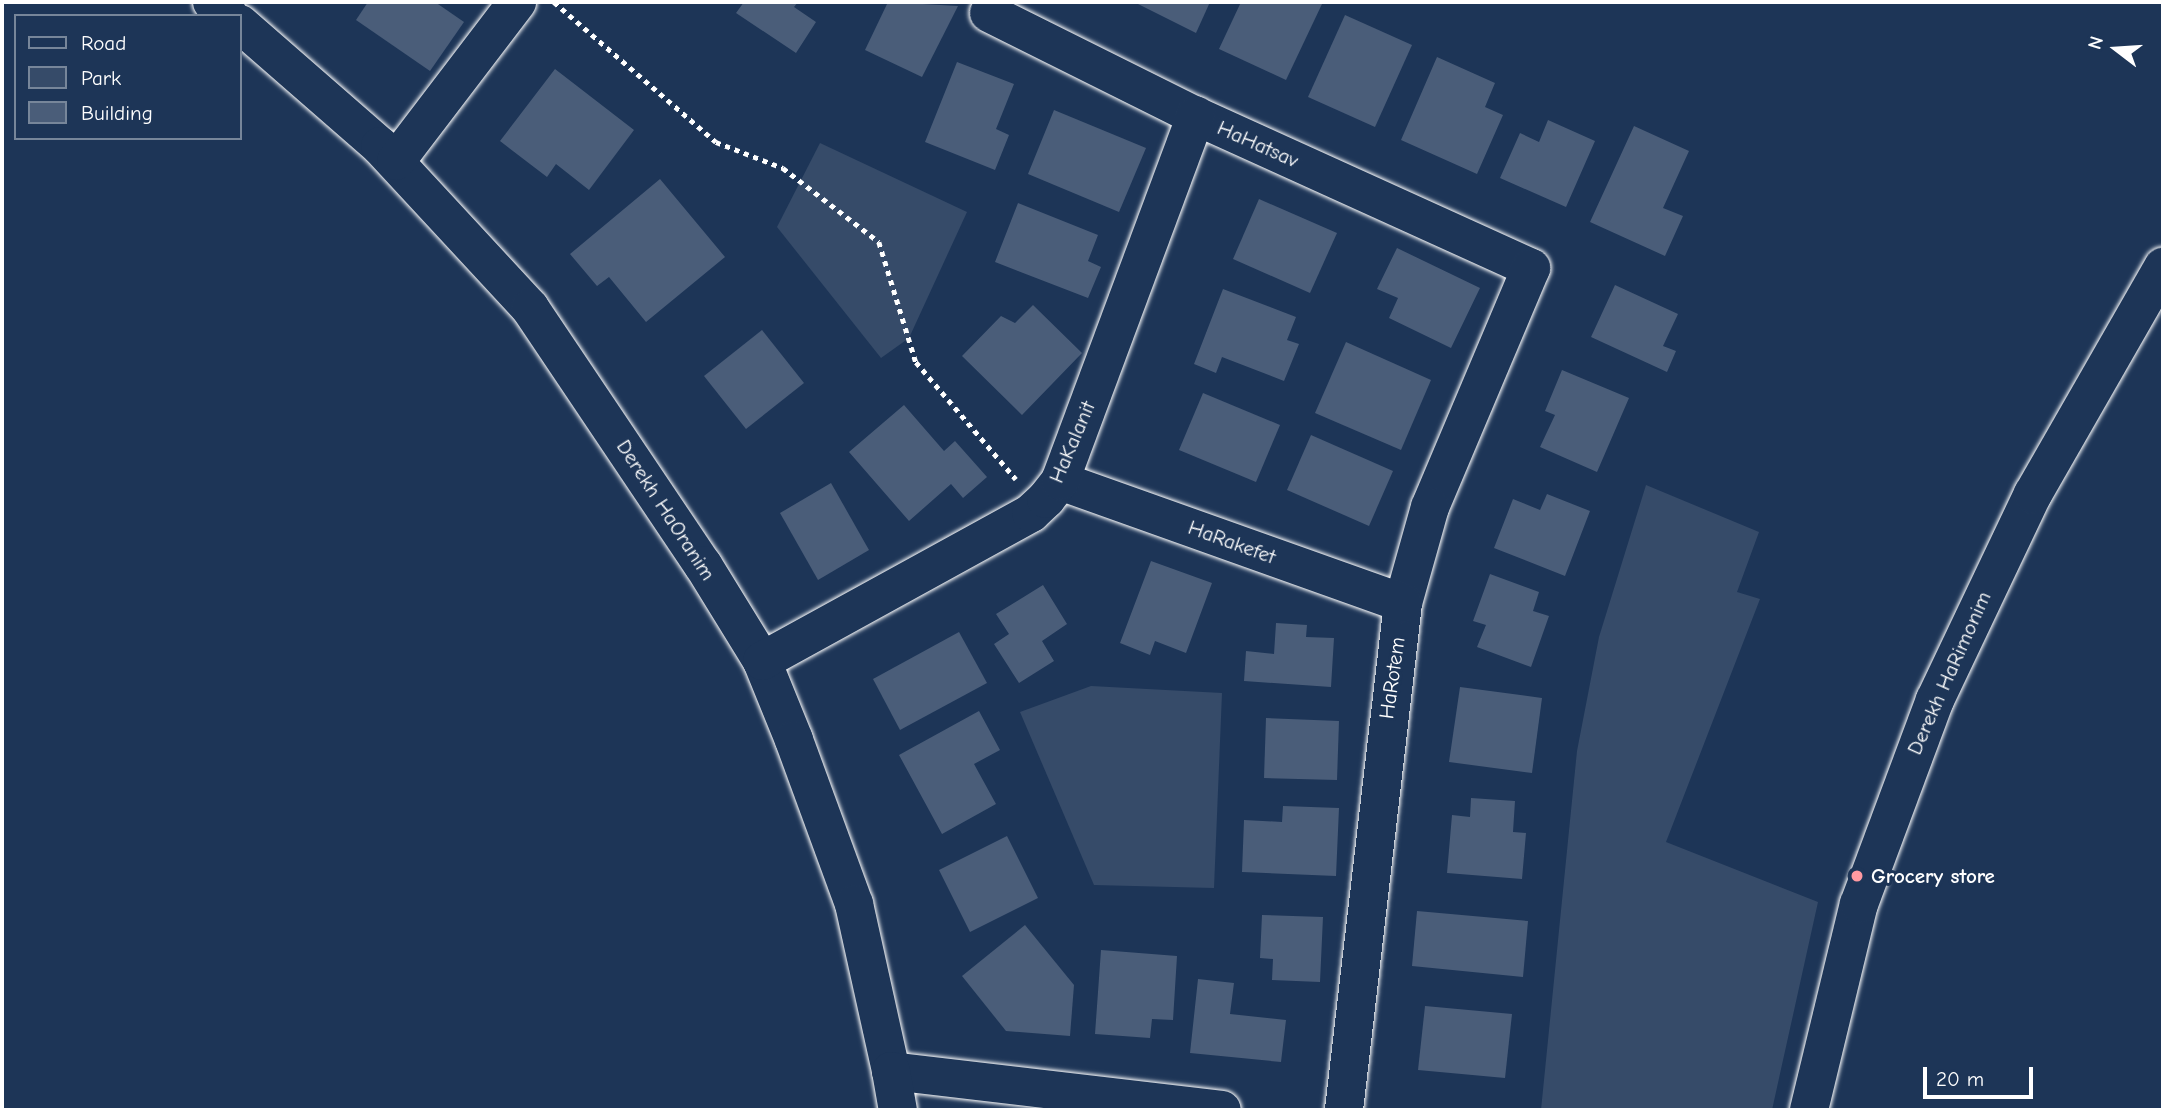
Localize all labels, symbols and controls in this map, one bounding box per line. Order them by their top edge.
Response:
legend [14,14,242,140]
north arrow [2081,14,2151,84]
text: Road [81,31,126,55]
text: N [2084,34,2108,52]
text: Park [81,66,121,90]
text: Building [81,101,153,125]
street label: HaHatsav [1213,115,1303,173]
street label: HaKalanit [1044,397,1100,487]
street label: Derekh HaOranim [611,435,721,585]
street label: HaRakefet [1185,515,1279,569]
street label: Derekh HaRimonim [1902,587,1996,759]
street label: HaRotem [1374,635,1410,721]
place label: Grocery store [1871,863,1995,889]
marker: Grocery store [1849,868,1865,884]
scale bar [1927,1052,2037,1096]
text: 20 m [1936,1067,1984,1091]

